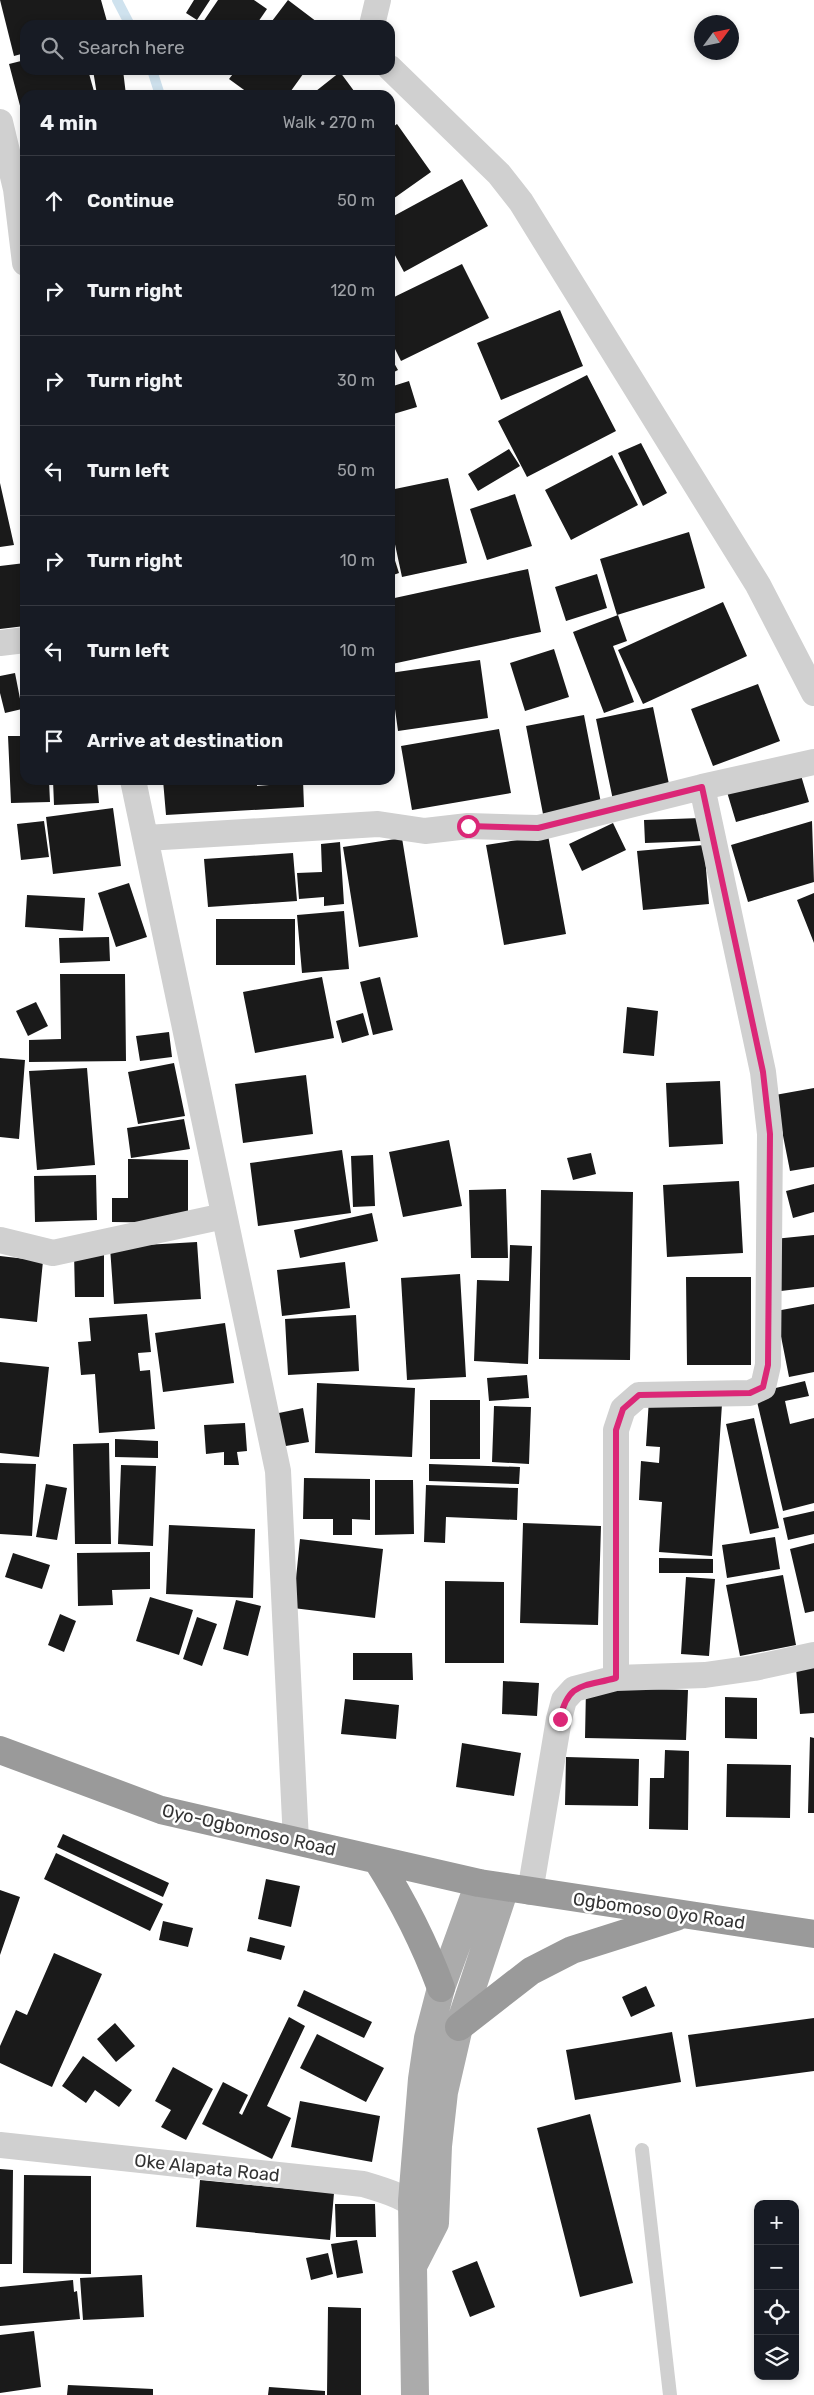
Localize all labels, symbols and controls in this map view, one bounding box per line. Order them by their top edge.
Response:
north arrow [694,15,739,60]
search box [20,20,395,75]
icon: search [38,34,66,62]
text: Search here [78,36,185,59]
text: 4 min [40,110,98,135]
text: Walk · 270 m [283,113,375,132]
icon: ahead [40,187,68,215]
text: Continue [87,189,174,212]
text: 50 m [337,191,375,210]
icon: right [40,277,68,305]
text: Turn right [87,279,182,302]
text: 120 m [330,281,375,300]
icon: right [40,367,68,395]
text: Turn right [87,369,182,392]
text: 30 m [337,371,375,390]
icon: left [40,457,68,485]
text: Turn left [87,459,169,482]
text: 50 m [337,461,375,480]
icon: right [40,547,68,575]
text: Turn right [87,549,182,572]
text: 10 m [340,551,375,570]
icon: left [40,637,68,665]
text: Turn left [87,639,169,662]
text: 10 m [340,641,375,660]
icon: arrive [40,727,68,755]
text: Arrive at destination [87,729,283,752]
route start [457,815,480,838]
route end [549,1708,572,1731]
street label: Oyo-Ogbomoso Road [160,1799,338,1861]
street label: Ogbomoso Oyo Road [572,1888,746,1934]
street label: Oke Alapata Road [133,2149,281,2187]
map controls [754,2200,799,2380]
button: + [754,2200,799,2245]
button: − [754,2245,799,2290]
button: locate [754,2290,799,2335]
button: layers [754,2335,799,2380]

